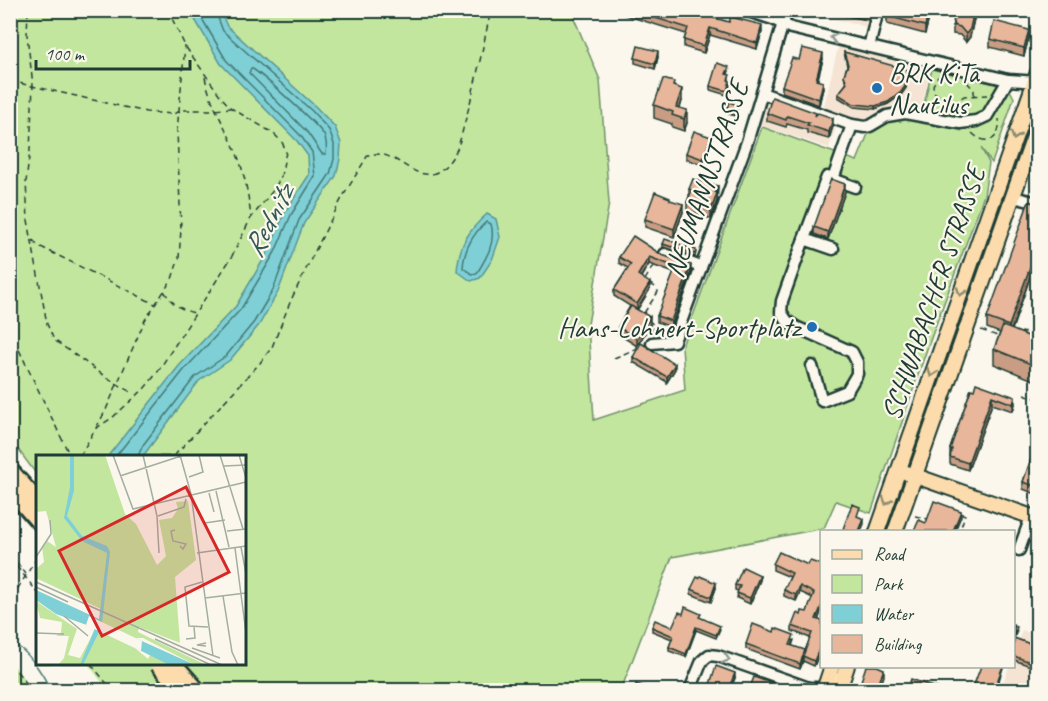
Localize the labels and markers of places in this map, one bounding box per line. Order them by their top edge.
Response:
place label: BRK KiTa Nautilus [889,55,980,122]
marker: BRK KiTa Nautilus [870,81,884,95]
place label: Hans-Lohnert-Sportplatz [558,310,803,345]
marker: Hans-Lohnert-Sportplatz [805,320,819,334]

